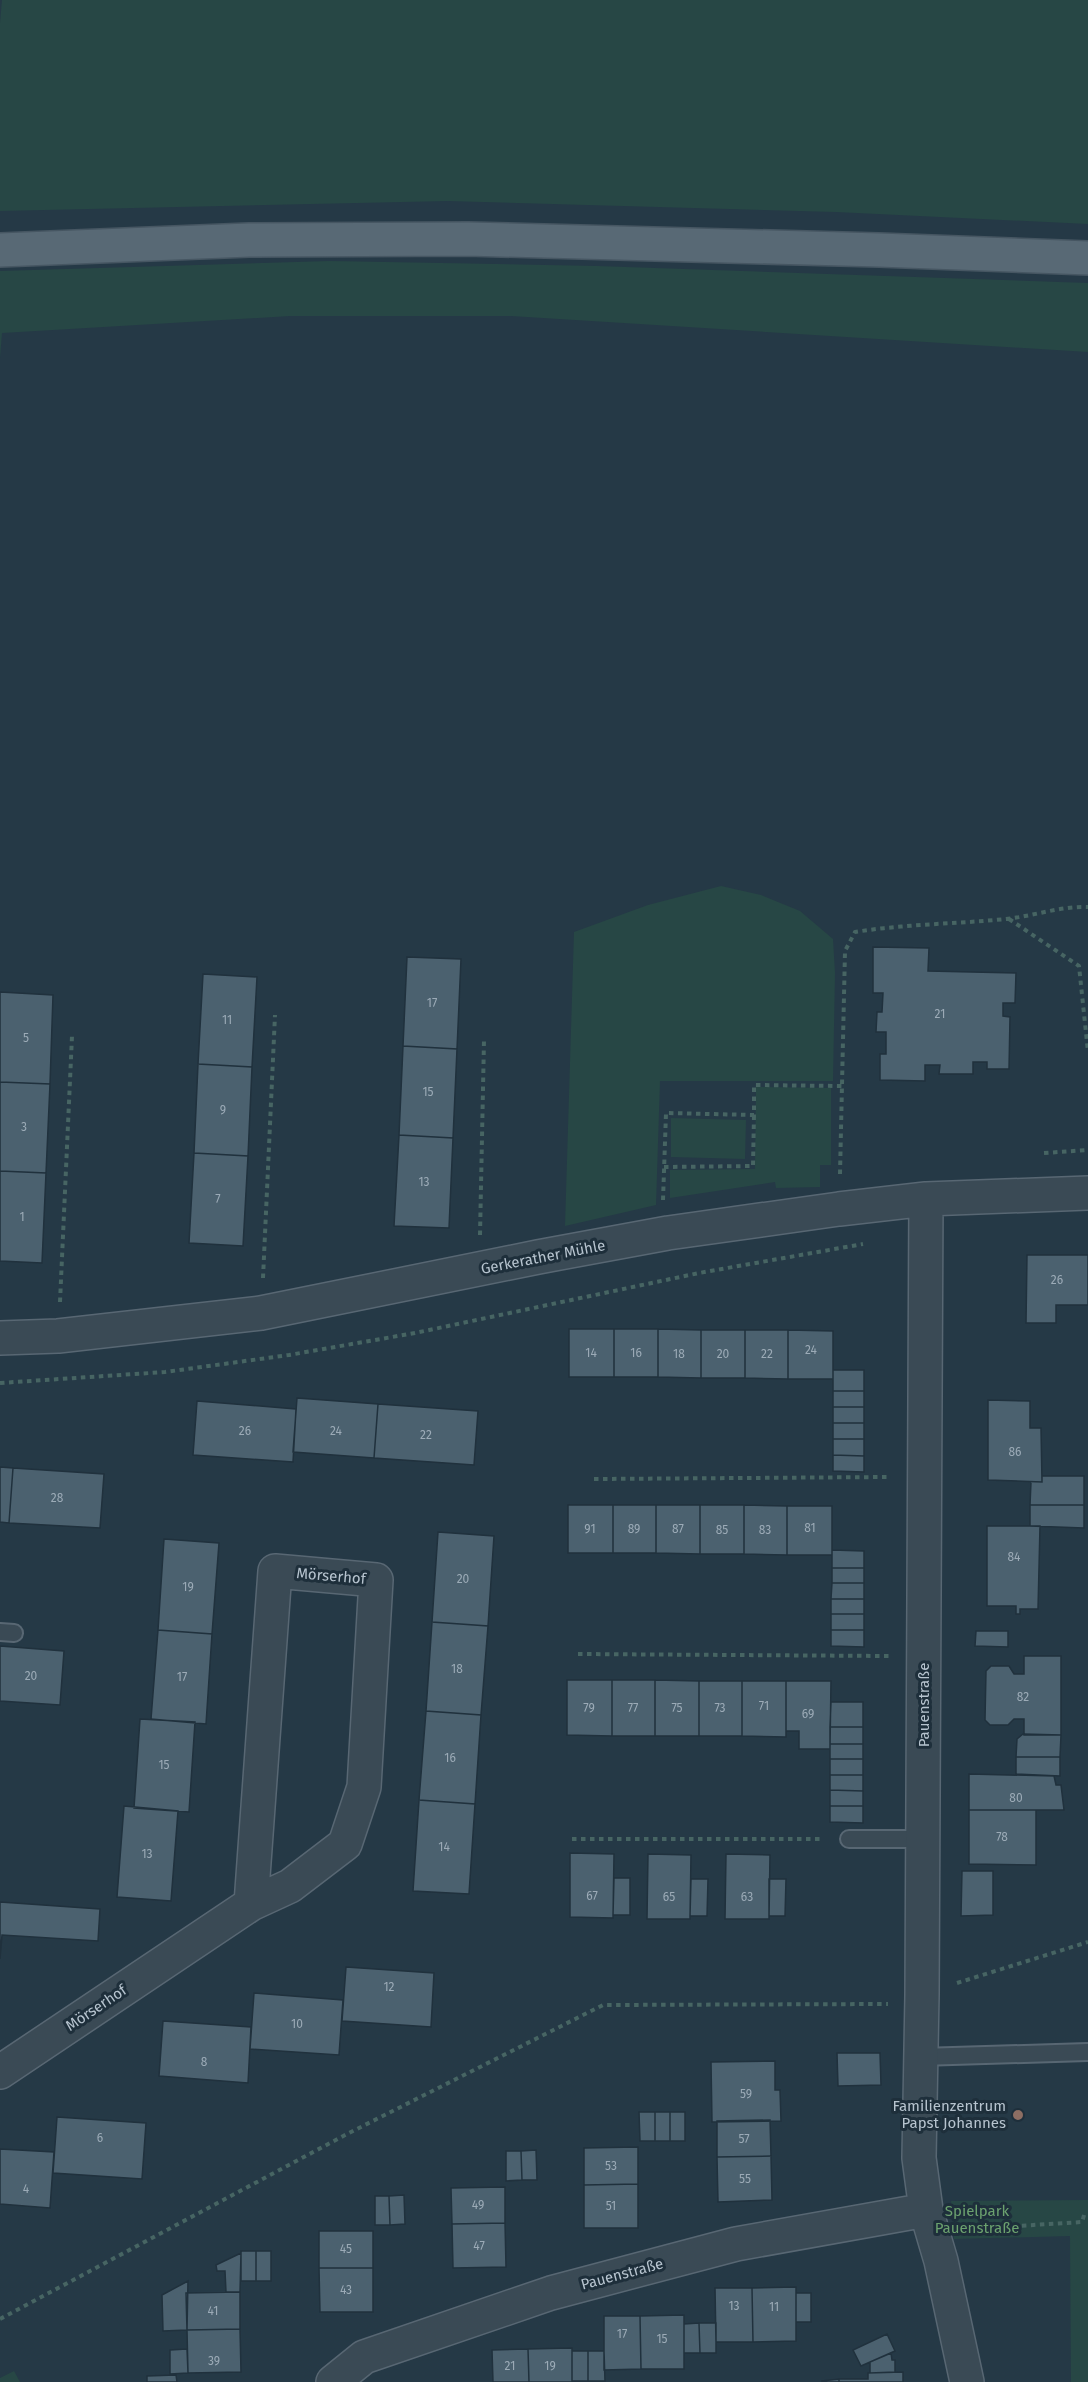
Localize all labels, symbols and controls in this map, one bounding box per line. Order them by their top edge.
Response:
house number: 17 [427,996,437,1010]
house number: 21 [935,1007,945,1021]
house number: 11 [222,1013,232,1027]
house number: 5 [23,1031,29,1045]
house number: 15 [422,1085,434,1099]
house number: 9 [220,1103,226,1117]
house number: 3 [21,1120,27,1134]
house number: 13 [418,1175,430,1189]
house number: 7 [215,1192,221,1206]
house number: 1 [19,1210,25,1224]
street label: Gerkerather Mühle [479,1236,607,1278]
house number: 26 [1051,1273,1063,1287]
house number: 24 [805,1343,818,1357]
house number: 14 [585,1346,597,1360]
house number: 16 [630,1346,642,1360]
house number: 18 [673,1347,685,1361]
house number: 20 [717,1347,730,1361]
house number: 22 [761,1347,773,1361]
house number: 26 [239,1424,251,1438]
house number: 24 [330,1424,343,1438]
house number: 22 [420,1428,432,1442]
house number: 86 [1008,1445,1022,1459]
house number: 28 [51,1491,64,1505]
house number: 81 [804,1521,816,1535]
house number: 91 [584,1522,596,1536]
house number: 89 [628,1522,640,1536]
house number: 87 [672,1522,684,1536]
house number: 85 [716,1523,728,1537]
house number: 83 [759,1523,771,1537]
house number: 84 [1008,1550,1021,1564]
street label: Mörserhof [296,1564,367,1588]
house number: 20 [457,1572,470,1586]
house number: 19 [182,1580,194,1594]
house number: 18 [451,1662,463,1676]
street label: Pauenstraße [915,1663,933,1747]
house number: 20 [25,1669,38,1683]
house number: 17 [177,1670,187,1684]
house number: 82 [1017,1690,1029,1704]
house number: 71 [759,1699,769,1713]
house number: 79 [583,1701,595,1715]
house number: 77 [628,1701,638,1715]
house number: 75 [671,1701,683,1715]
house number: 73 [714,1701,726,1715]
house number: 69 [802,1707,814,1721]
house number: 16 [444,1751,456,1765]
house number: 15 [158,1758,170,1772]
house number: 80 [1009,1791,1023,1805]
house number: 78 [996,1830,1008,1844]
house number: 14 [438,1840,450,1854]
house number: 13 [141,1847,153,1861]
house number: 67 [586,1889,598,1903]
house number: 65 [663,1890,675,1904]
house number: 63 [741,1890,753,1904]
house number: 12 [383,1980,395,1994]
street label: Mörserhof [62,1981,131,2035]
house number: 10 [291,2017,303,2031]
house number: 8 [201,2055,208,2069]
house number: 59 [740,2087,752,2101]
place label: Familienzentrum Papst Johannes [892,2097,1006,2132]
marker: Familienzentrum Papst Johannes [1011,2108,1025,2122]
house number: 6 [97,2131,103,2145]
house number: 57 [738,2132,750,2146]
house number: 53 [605,2159,617,2173]
house number: 55 [739,2172,751,2186]
house number: 4 [23,2182,30,2196]
house number: 49 [472,2198,484,2212]
house number: 51 [606,2199,616,2213]
park label: Spielpark Pauenstraße [935,2202,1019,2237]
house number: 47 [473,2239,485,2253]
house number: 45 [340,2242,352,2256]
street label: Pauenstraße [579,2254,665,2294]
house number: 43 [340,2283,352,2297]
house number: 13 [728,2299,740,2313]
house number: 11 [769,2300,779,2314]
house number: 41 [208,2304,218,2318]
house number: 17 [617,2327,627,2341]
house number: 15 [656,2332,668,2346]
house number: 39 [208,2354,220,2368]
house number: 21 [505,2359,515,2373]
house number: 19 [544,2359,556,2373]

